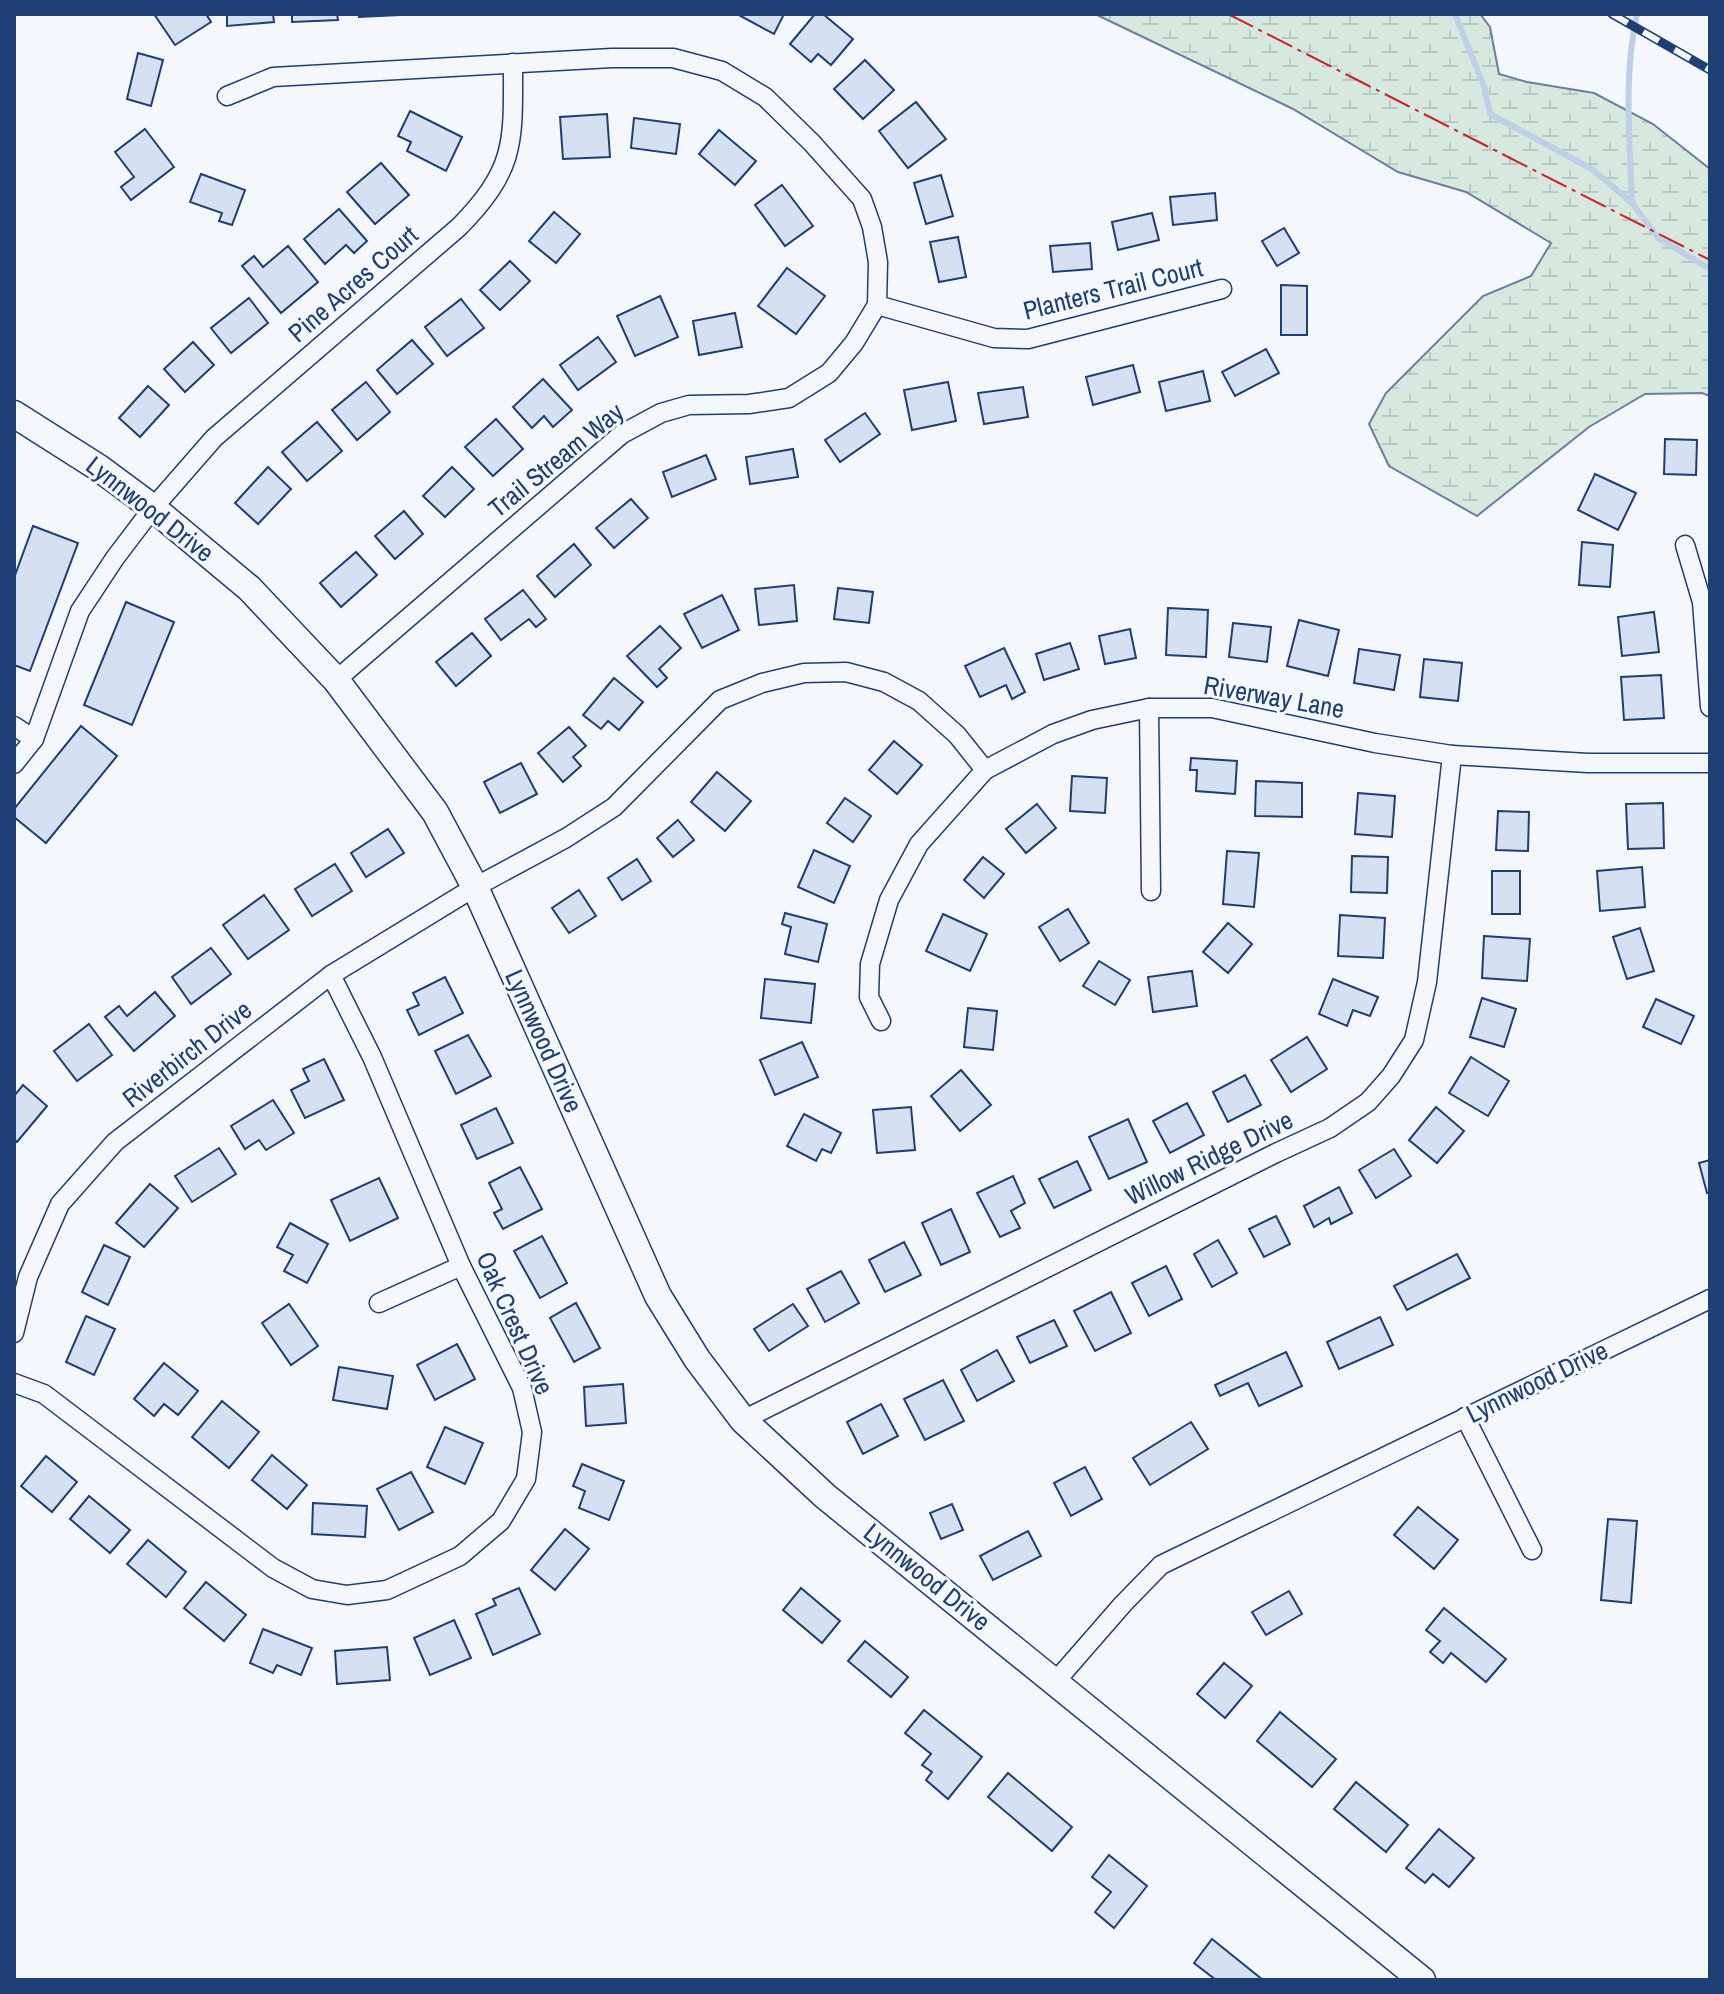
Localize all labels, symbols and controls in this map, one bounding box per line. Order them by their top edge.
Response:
street label: Pine Acres Court [280,218,425,350]
street label: Planters Trail Court [1020,249,1206,328]
street label: Trail Stream Way [481,394,631,525]
street label: Lynnwood Drive [79,448,221,570]
street label: Riverway Lane [1201,667,1347,726]
street label: Lynnwood Drive [497,964,592,1118]
street label: Riverbirch Drive [115,992,259,1115]
street label: Willow Ridge Drive [1119,1102,1298,1213]
street label: Oak Crest Drive [468,1246,563,1400]
street label: Lynnwood Drive [1460,1332,1613,1431]
street label: Lynnwood Drive [857,1515,998,1638]

